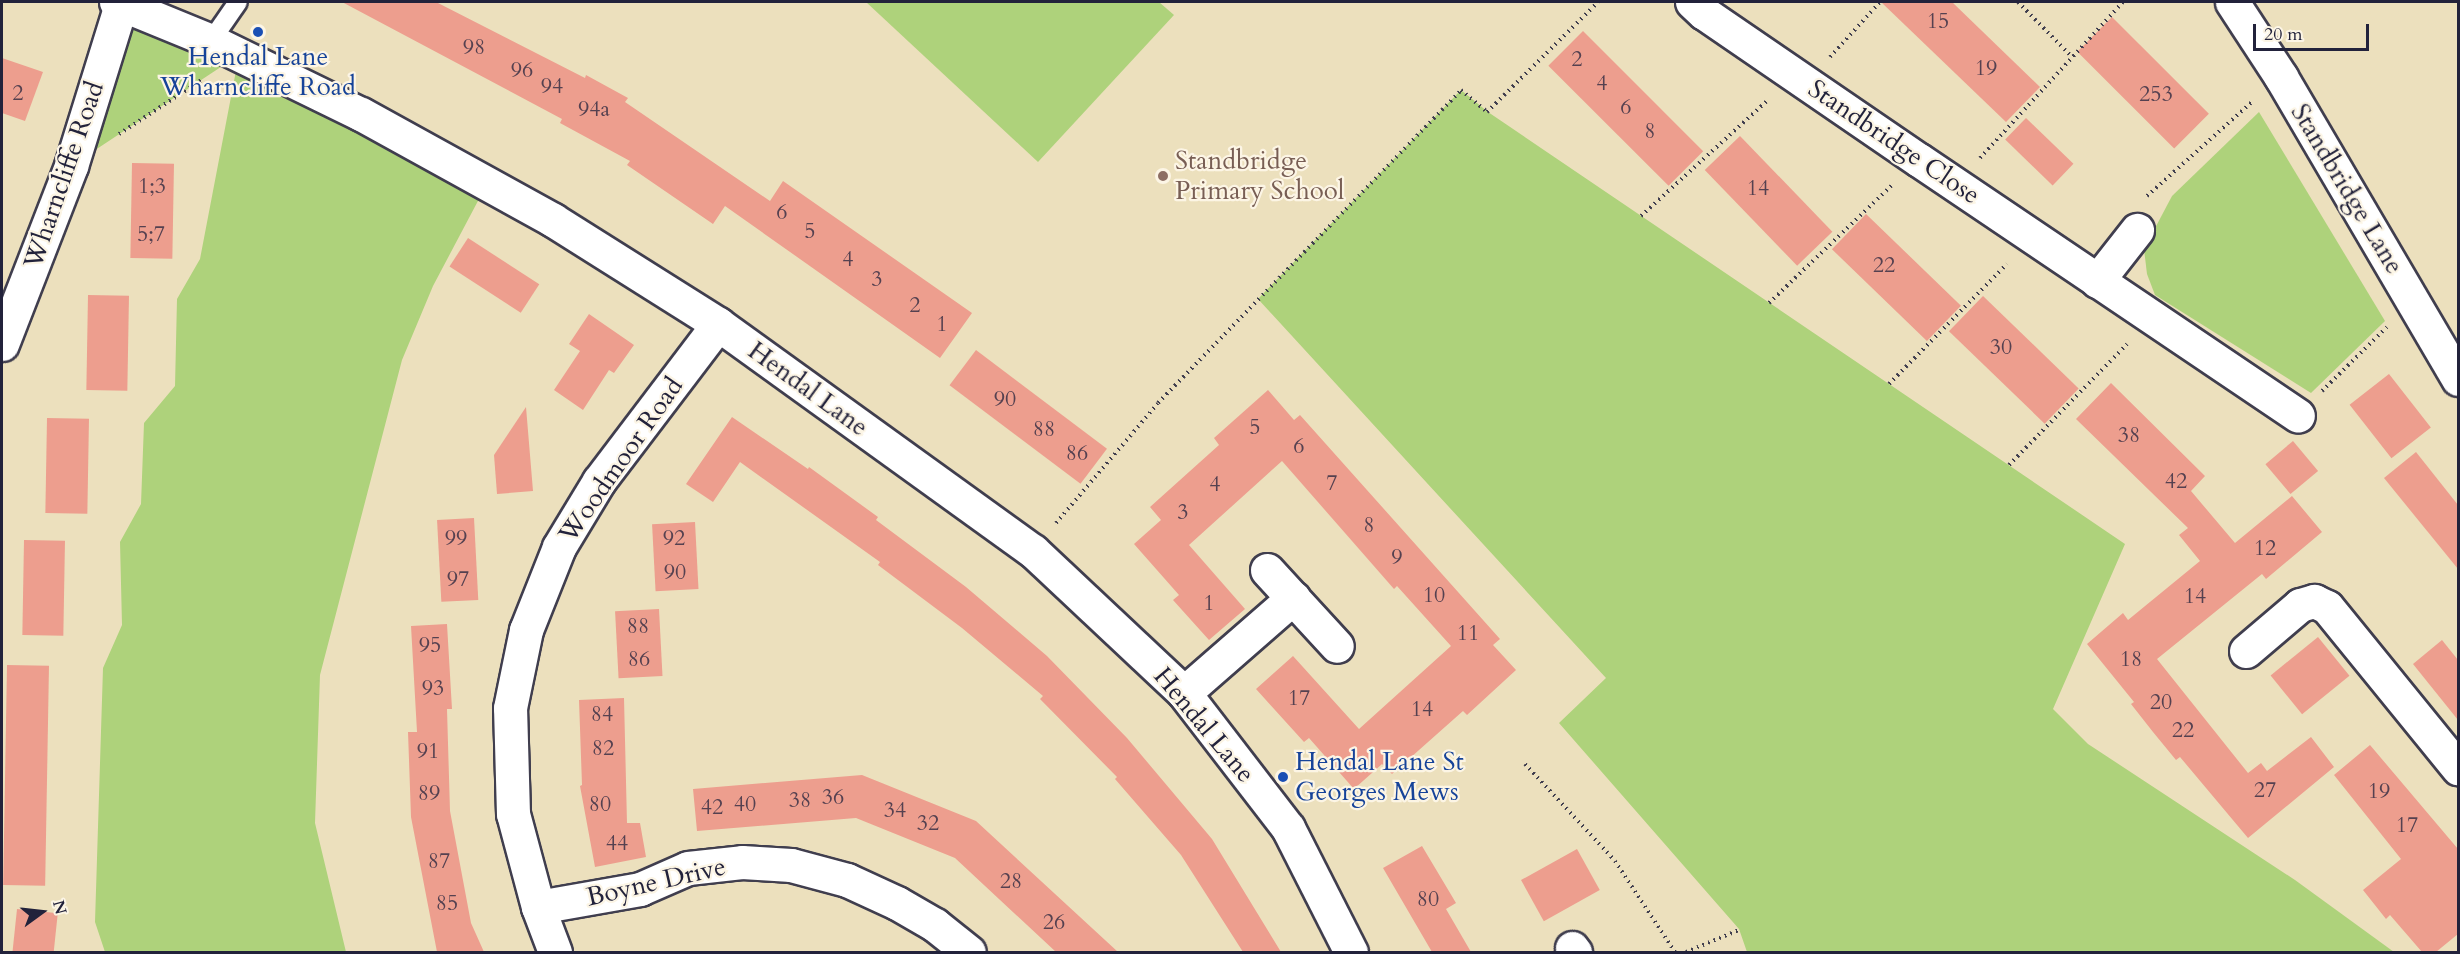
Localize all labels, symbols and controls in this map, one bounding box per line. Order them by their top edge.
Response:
house number: 15 [1927,9,1949,35]
scale bar [2256,12,2372,50]
text: 20 m [2264,22,2303,47]
marker: Hendal Lane Wharncliffe Road [251,25,265,39]
house number: 98 [463,35,485,61]
place label: Hendal Lane Wharncliffe Road [160,41,356,102]
house number: 2 [1571,47,1583,73]
house number: 19 [1975,56,1997,82]
house number: 96 [511,58,533,84]
house number: 4 [1596,71,1608,97]
street label: Standbridge Close [1802,73,1986,211]
house number: 94 [541,74,563,100]
street label: Wharncliffe Road [17,77,111,273]
house number: 2 [12,81,24,107]
house number: 253 [2139,82,2173,108]
house number: 6 [1620,95,1632,121]
house number: 94a [578,97,610,123]
street label: Standbridge Lane [2284,98,2410,280]
house number: 8 [1644,119,1656,145]
place label: Standbridge Primary School [1175,145,1344,206]
marker: Standbridge Primary School [1156,169,1170,183]
house number: 1;3 [138,174,166,200]
house number: 14 [1747,176,1769,202]
house number: 6 [776,200,788,226]
house number: 5 [804,219,816,245]
house number: 5;7 [137,222,165,248]
house number: 4 [842,247,854,273]
house number: 22 [1873,253,1895,279]
house number: 3 [871,267,883,293]
house number: 2 [909,293,921,319]
house number: 1 [936,312,948,338]
street label: Hendal Lane [742,335,874,443]
house number: 30 [1990,335,2012,361]
street label: Woodmoor Road [552,371,690,549]
house number: 90 [994,387,1016,413]
house number: 5 [1249,415,1261,441]
house number: 88 [1033,417,1055,443]
house number: 38 [2118,423,2140,449]
house number: 6 [1293,434,1305,460]
house number: 86 [1066,441,1088,467]
house number: 42 [2165,469,2187,495]
house number: 7 [1326,471,1338,497]
house number: 4 [1209,472,1221,498]
house number: 3 [1177,500,1189,526]
house number: 8 [1363,513,1375,539]
house number: 99 [445,526,467,552]
house number: 92 [663,526,685,552]
house number: 12 [2254,536,2276,562]
house number: 9 [1391,545,1403,571]
house number: 90 [664,560,686,586]
house number: 97 [447,567,469,593]
house number: 10 [1423,583,1445,609]
house number: 14 [2184,584,2206,610]
house number: 1 [1203,591,1215,617]
house number: 88 [627,614,649,640]
house number: 11 [1457,621,1479,647]
house number: 95 [419,633,441,659]
house number: 86 [628,647,650,673]
house number: 18 [2120,647,2142,673]
street label: Hendal Lane [1147,661,1261,789]
house number: 93 [422,676,444,702]
house number: 17 [1288,686,1310,712]
house number: 20 [2150,690,2172,716]
house number: 14 [1411,697,1433,723]
house number: 84 [591,702,613,728]
house number: 22 [2172,718,2194,744]
house number: 82 [592,736,614,762]
house number: 91 [417,739,439,765]
place label: Hendal Lane St Georges Mews [1295,746,1464,808]
marker: Hendal Lane St Georges Mews [1276,770,1290,784]
house number: 27 [2254,778,2276,804]
house number: 19 [2368,779,2390,805]
house number: 89 [418,781,440,807]
house number: 36 [822,785,844,811]
house number: 38 [789,788,811,814]
house number: 80 [589,792,611,818]
house number: 40 [734,792,756,818]
house number: 42 [701,795,723,821]
house number: 34 [884,798,906,824]
house number: 32 [917,811,939,837]
house number: 17 [2396,813,2418,839]
house number: 44 [606,831,628,857]
house number: 87 [428,849,450,875]
street label: Boyne Drive [583,851,729,913]
house number: 28 [1000,869,1022,895]
north arrow [12,882,72,942]
house number: 80 [1417,887,1439,913]
house number: 85 [436,891,458,917]
text: N [47,898,72,917]
house number: 26 [1043,910,1065,936]

